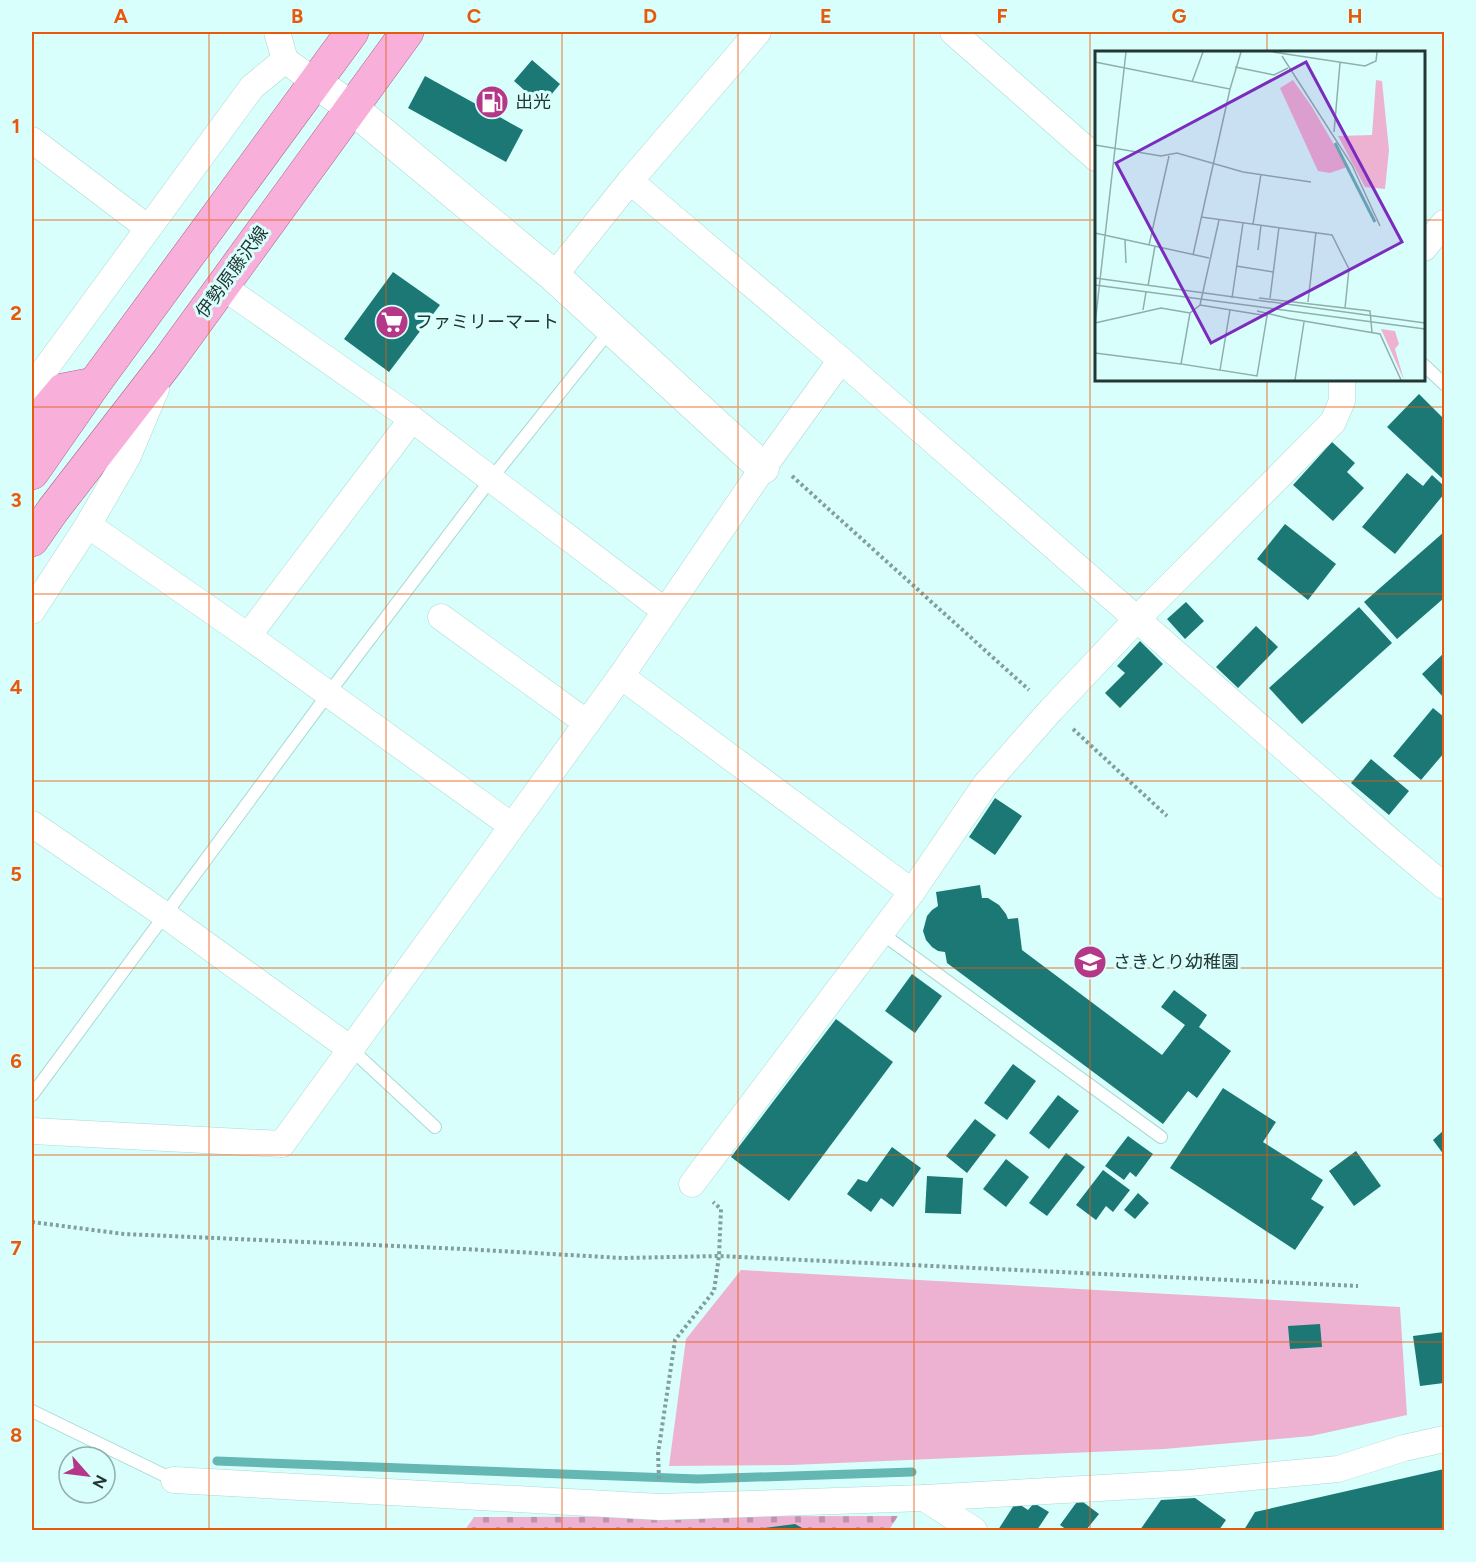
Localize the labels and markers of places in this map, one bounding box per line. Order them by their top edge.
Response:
fuel station icon: 出光 [474,84,510,120]
place label: 出光 [515,91,551,113]
supermarket icon: ファミリーマート [374,304,410,340]
place label: ファミリーマート [415,311,559,333]
school or university icon: さきとり幼稚園 [1072,944,1108,980]
place label: さきとり幼稚園 [1113,951,1239,973]

